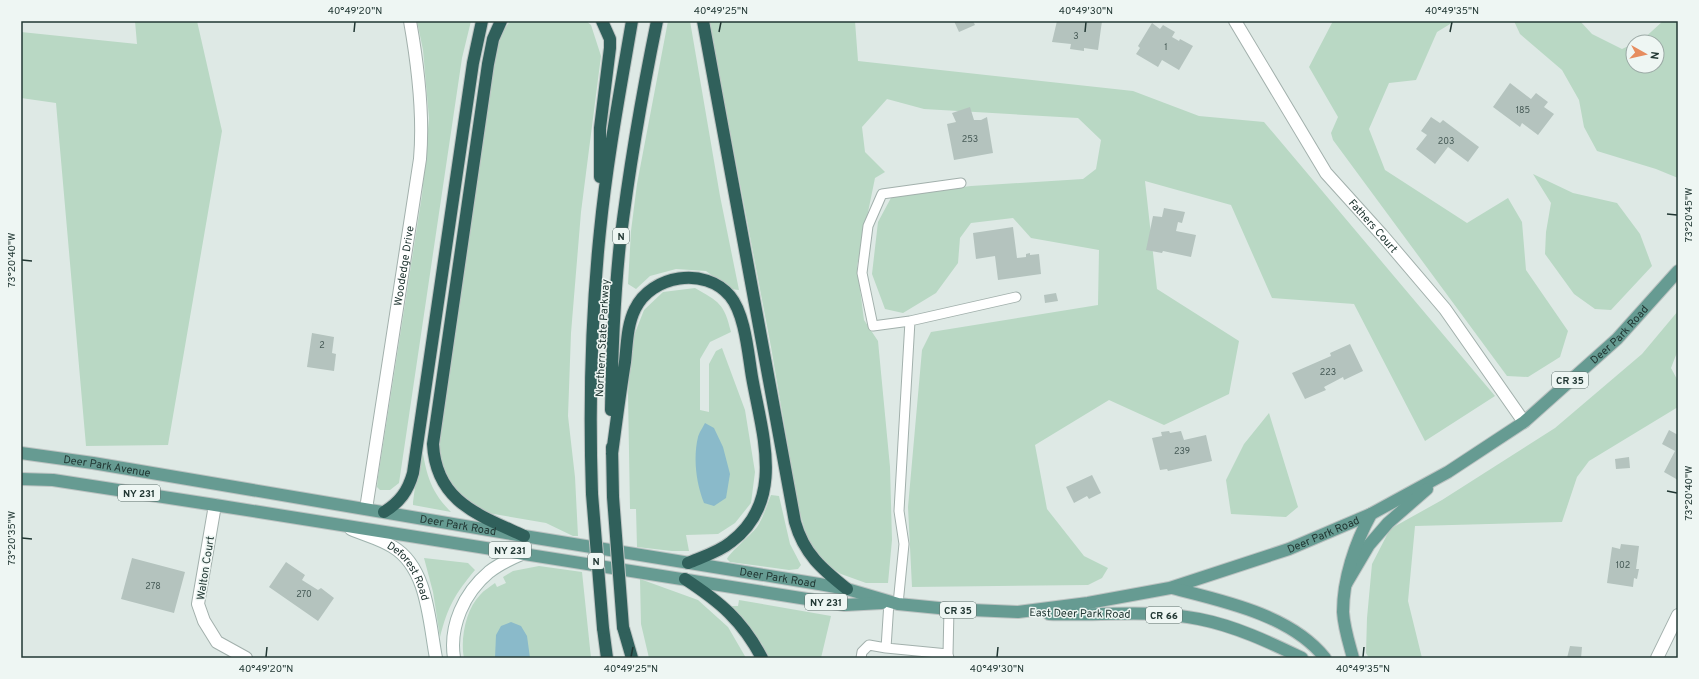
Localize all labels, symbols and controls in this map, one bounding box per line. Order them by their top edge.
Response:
text: 40°49'20"N [328,5,382,18]
text: 40°49'25"N [694,5,748,18]
text: 40°49'30"N [1059,5,1113,18]
text: 40°49'35"N [1425,5,1479,18]
house number: 3 [1073,31,1079,42]
north arrow [1625,34,1665,74]
house number: 1 [1164,42,1168,53]
text: N [1646,50,1661,60]
house number: 185 [1516,105,1530,116]
house number: 253 [962,134,978,145]
house number: 203 [1438,136,1454,147]
text: 73°20'45"W [1683,188,1696,242]
street label: Fathers Court [1345,197,1400,256]
street label: Woodedge Drive [391,225,418,307]
road number: N [613,228,629,244]
text: 73°20'40"W [6,233,19,287]
street label: Northern State Parkway [593,278,613,397]
street label: Deer Park Road [1588,303,1652,368]
house number: 2 [319,340,325,351]
house number: 223 [1320,367,1336,378]
road number: CR 35 [1552,372,1588,388]
house number: 239 [1174,446,1190,457]
street label: Deer Park Avenue [62,453,152,481]
text: 73°20'40"W [1683,466,1696,520]
road number: NY 231 [118,485,160,501]
text: 73°20'35"W [6,511,19,565]
street label: Deer Park Road [419,512,497,539]
street label: Deer Park Road [1285,514,1362,557]
street label: Walton Court [194,535,218,601]
street label: Deforest Road [384,539,432,602]
road number: NY 231 [489,542,531,558]
road number: N [588,553,604,569]
house number: 102 [1616,560,1630,571]
street label: Deer Park Road [738,565,817,591]
house number: 278 [145,581,161,592]
house number: 270 [296,589,312,600]
road number: NY 231 [805,594,847,610]
road number: CR 35 [940,602,976,618]
street label: East Deer Park Road [1029,606,1131,622]
road number: CR 66 [1146,607,1182,623]
text: 40°49'20"N [239,663,293,676]
text: 40°49'25"N [604,663,658,676]
text: 40°49'30"N [970,663,1024,676]
text: 40°49'35"N [1336,663,1390,676]

